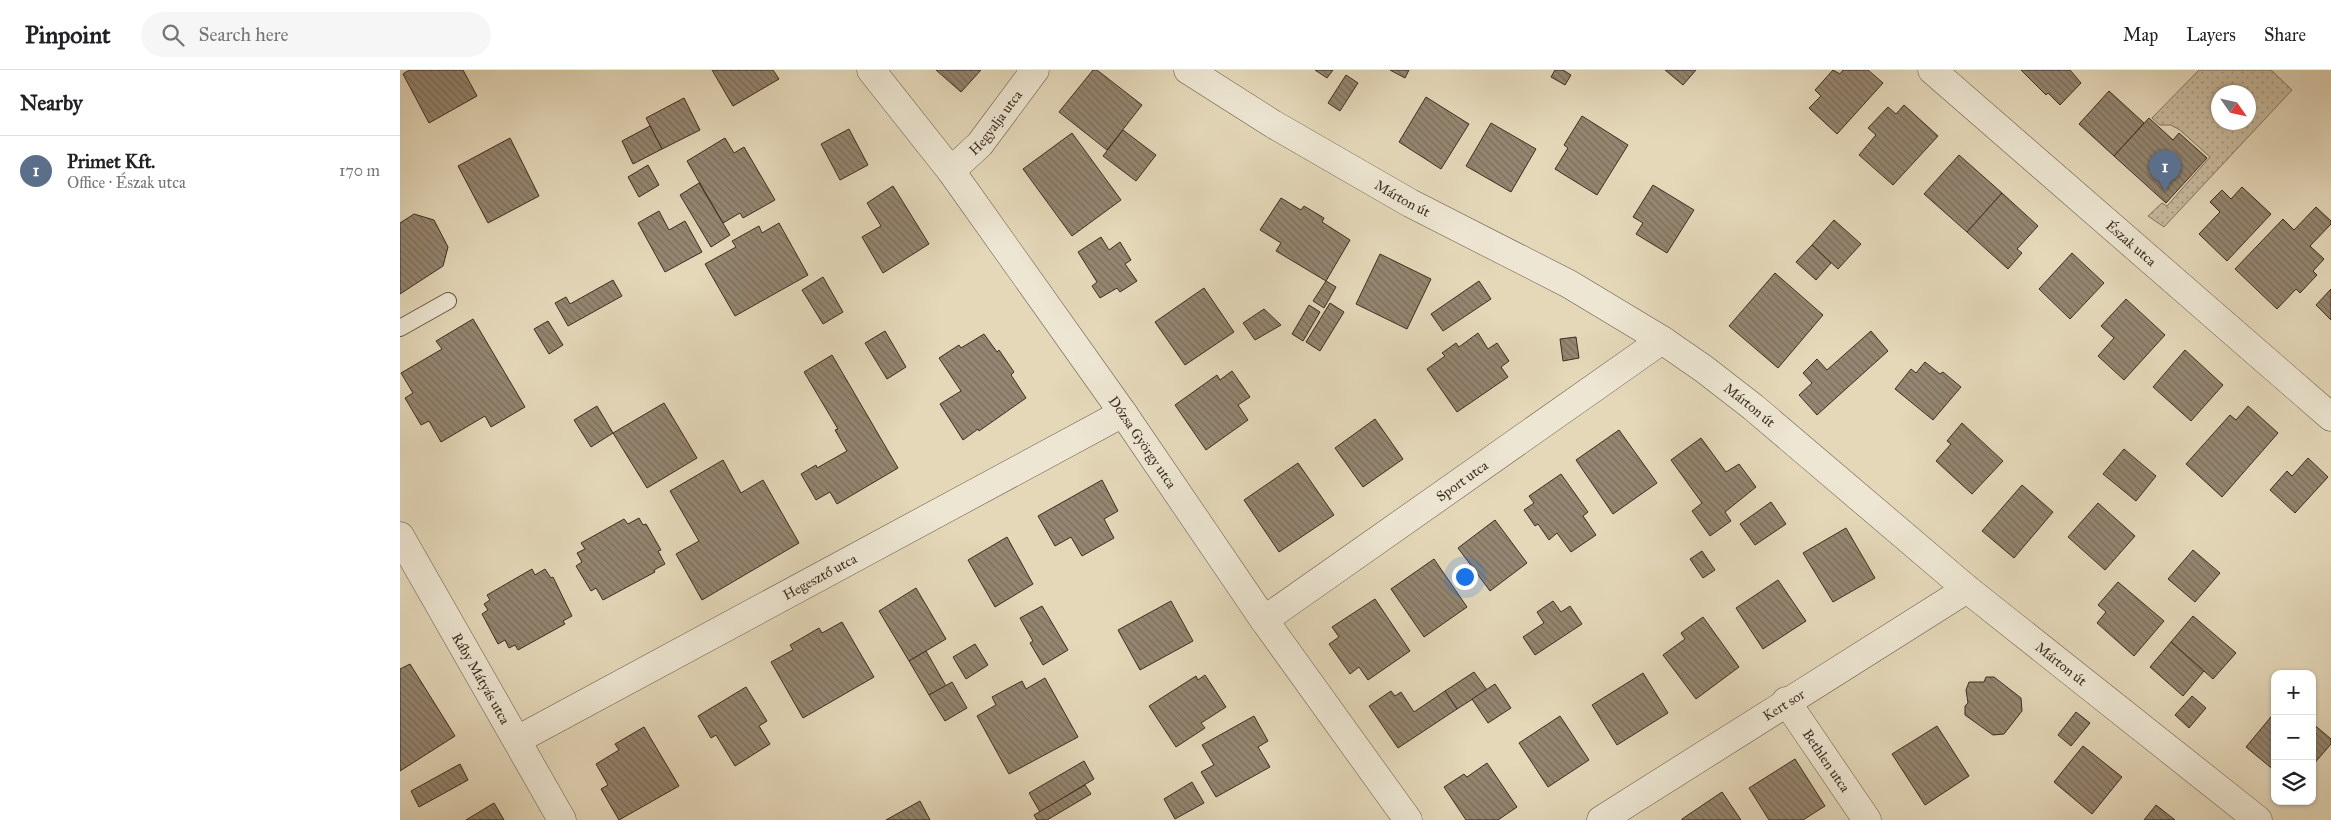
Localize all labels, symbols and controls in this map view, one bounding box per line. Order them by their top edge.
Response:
search box [141,12,491,57]
text: Pinpoint [25,20,111,50]
icon: search [159,21,187,49]
text: Search here [199,23,289,46]
text: Map [2123,24,2158,46]
text: Layers [2186,24,2236,46]
text: Share [2264,24,2306,46]
north arrow [2211,85,2256,130]
street label: Hegyalja utca [966,87,1026,159]
text: Nearby [20,90,83,116]
text: Primet Kft. [67,150,155,173]
pin: 1 [2149,150,2181,191]
text: 1 [33,161,39,180]
text: 170 m [339,161,380,180]
text: Office · Észak utca [67,173,186,192]
street label: Márton út [1372,176,1433,221]
street label: Észak utca [2102,216,2160,270]
street label: Márton út [1720,380,1778,431]
street label: Dózsa György utca [1105,393,1180,492]
street label: Sport utca [1433,457,1492,505]
street label: Hegesztő utca [780,550,860,604]
your location [1452,564,1478,590]
street label: Ráby Mátyás utca [448,630,514,727]
street label: Márton út [2032,639,2090,690]
map controls [2271,670,2316,805]
button: + [2271,670,2316,715]
street label: Kert sor [1760,685,1809,725]
button: − [2271,715,2316,760]
street label: Bethlen utca [1799,726,1854,796]
button: layers [2271,760,2316,805]

